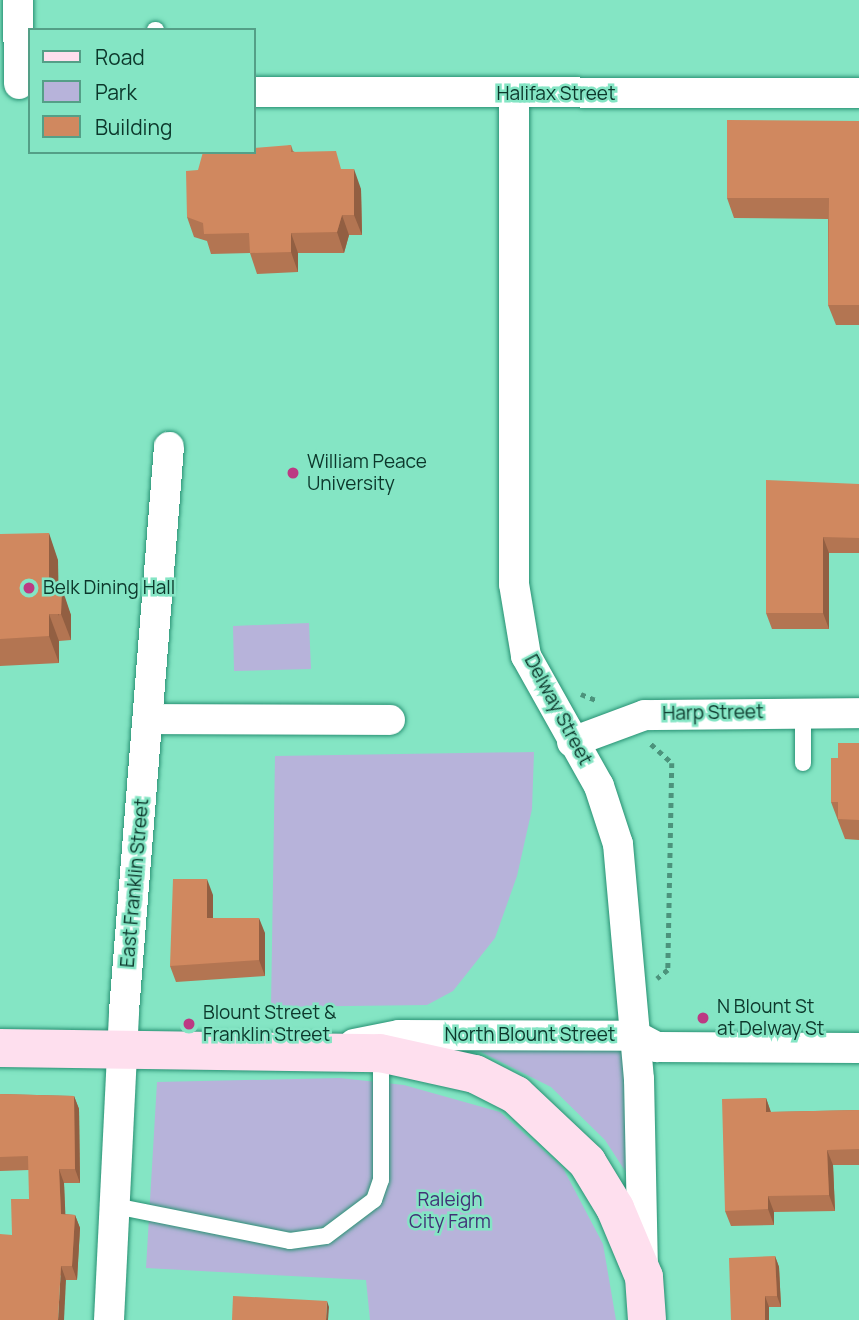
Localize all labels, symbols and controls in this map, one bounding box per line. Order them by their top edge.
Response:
legend [28,28,256,154]
text: Road [95,43,145,71]
text: Park [95,78,137,106]
street label: Halifax Street [496,83,616,105]
text: Building [95,113,172,141]
place label: William Peace University [307,451,427,495]
marker: William Peace University [285,465,301,481]
place label: Belk Dining Hall [43,577,175,599]
marker: Belk Dining Hall [21,580,37,596]
street label: Delway Street [519,651,597,769]
street label: Harp Street [662,701,764,725]
street label: East Franklin Street [116,797,154,969]
place label: N Blount St at Delway St [717,996,824,1040]
place label: Blount Street & Franklin Street [203,1002,336,1046]
marker: N Blount St at Delway St [695,1010,711,1026]
marker: Blount Street & Franklin Street [181,1016,197,1032]
street label: North Blount Street [445,1024,615,1046]
park label: Raleigh City Farm [409,1189,491,1233]

